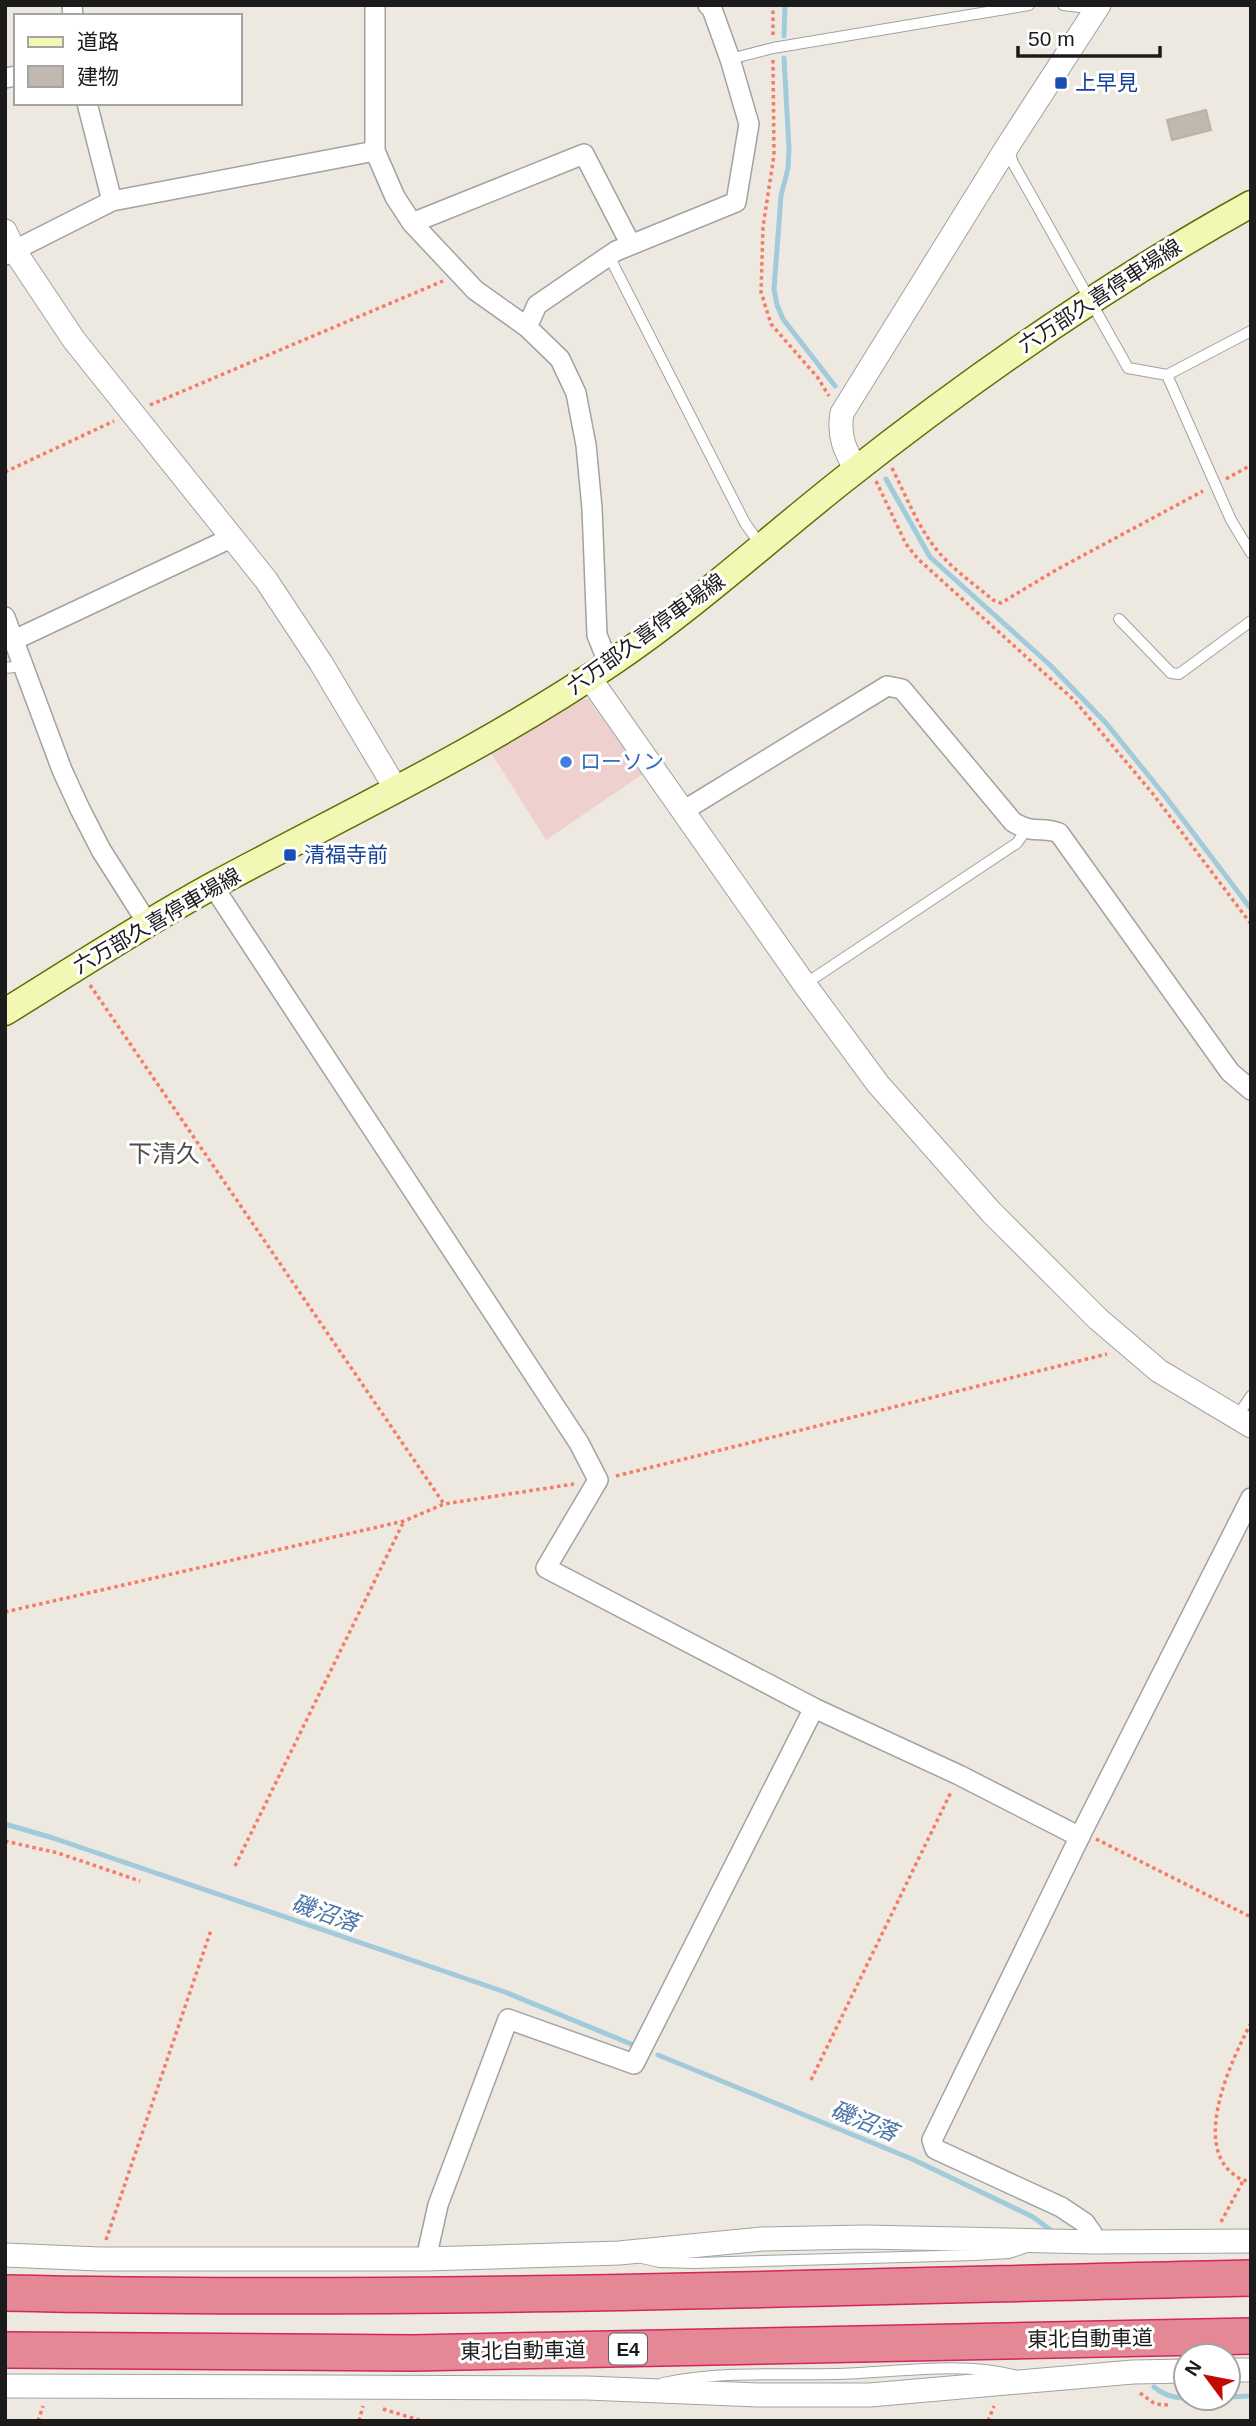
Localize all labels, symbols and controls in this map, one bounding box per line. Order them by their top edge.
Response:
legend [14,14,242,105]
scale bar [1018,14,1160,58]
text: 50 m [1028,27,1075,50]
text: 道路 [77,30,119,53]
text: 建物 [77,65,119,88]
place label: 上早見 [1075,71,1138,94]
marker: 上早見 [1053,75,1069,91]
street label: 六万部久喜停車場線 [1014,234,1185,357]
street label: 六万部久喜停車場線 [562,569,729,698]
place label: ローソン [580,750,664,773]
marker: ローソン [558,754,574,770]
place label: 清福寺前 [304,843,388,866]
marker: 清福寺前 [282,847,298,863]
street label: 六万部久喜停車場線 [69,863,244,978]
district label: 下清久 [128,1140,200,1167]
water label: 磯沼落 [288,1889,366,1938]
water label: 磯沼落 [827,2096,905,2147]
street label: 東北自動車道 [1027,2326,1153,2351]
road number: E4 [609,2334,647,2364]
street label: 東北自動車道 [460,2338,586,2363]
north arrow [1172,2342,1242,2412]
text: N [1180,2357,1206,2380]

